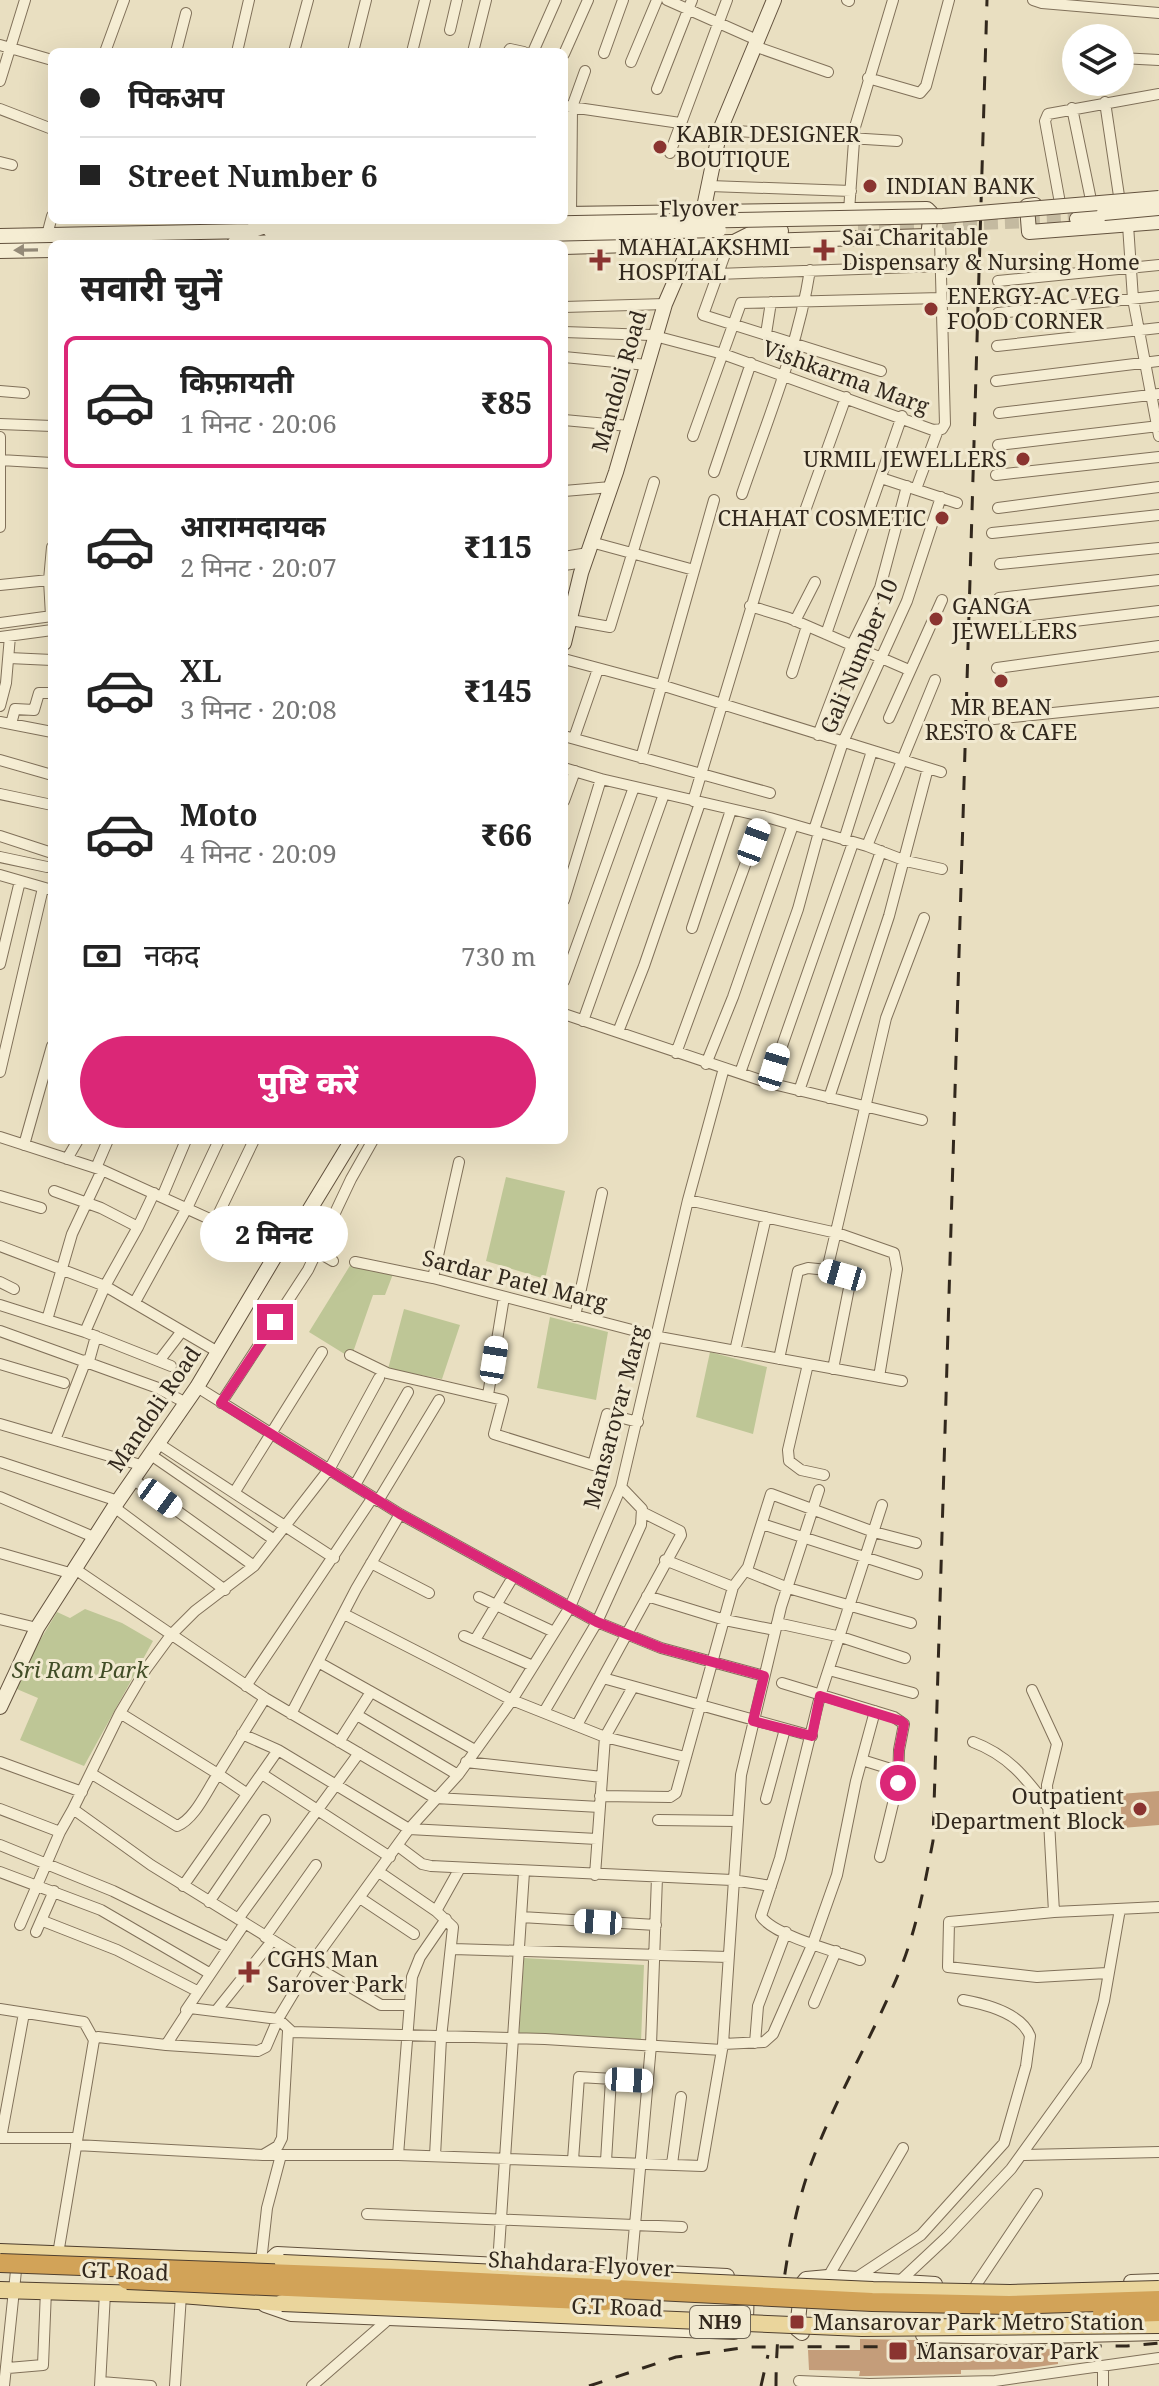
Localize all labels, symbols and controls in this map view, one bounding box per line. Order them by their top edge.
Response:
map controls [1062,24,1134,96]
button: layers [1062,24,1134,96]
text: पिकअप [128,76,224,117]
place label: KABIR DESIGNER BOUTIQUE [676,118,860,173]
marker: KABIR DESIGNER BOUTIQUE [651,138,669,156]
text: Street Number 6 [128,155,378,196]
place label: INDIAN BANK [886,170,1035,200]
marker: INDIAN BANK [861,177,879,195]
street label: Flyover [659,191,740,223]
place label: Sai Charitable Dispensary & Nursing Home [842,221,1140,276]
place label: MAHALAKSHMI HOSPITAL [618,231,790,286]
marker: Sai Charitable Dispensary & Nursing Home [813,239,835,261]
one-way arrow [13,244,38,257]
marker: MAHALAKSHMI HOSPITAL [589,249,611,271]
text: सवारी चुनें [80,263,222,312]
place label: ENERGY-AC VEG FOOD CORNER [947,280,1120,335]
marker: ENERGY-AC VEG FOOD CORNER [922,300,940,318]
street label: Mandoli Road [583,306,653,455]
street label: Vishkarma Marg [759,332,934,420]
text: किफ़ायती [180,361,294,402]
icon: car [84,366,156,438]
text: ₹85 [481,382,532,423]
text: 1 मिनट · 20:06 [180,405,337,441]
place label: URMIL JEWELLERS [803,443,1007,473]
marker: URMIL JEWELLERS [1014,450,1032,468]
place label: CHAHAT COSMETIC [717,502,926,532]
text: आरामदायक [180,505,326,546]
marker: CHAHAT COSMETIC [933,509,951,527]
icon: car [84,510,156,582]
text: ₹115 [464,526,532,567]
text: 2 मिनट · 20:07 [180,549,337,585]
street label: Gali Number 10 [812,574,904,737]
place label: GANGA JEWELLERS [951,590,1077,645]
marker: GANGA JEWELLERS [927,610,945,628]
text: XL [180,650,222,691]
icon: car [84,654,156,726]
text: ₹145 [464,670,532,711]
marker: MR BEAN RESTO & CAFE [992,672,1010,690]
text: 3 मिनट · 20:08 [180,691,337,727]
place label: MR BEAN RESTO & CAFE [925,691,1077,746]
text: Moto [180,794,258,835]
icon: car [84,798,156,870]
text: ₹66 [481,814,532,855]
car [735,815,773,869]
text: 4 मिनट · 20:09 [180,835,337,871]
icon: cash [80,934,124,978]
text: नकद [144,934,200,975]
text: 730 m [461,938,536,974]
button: पुष्टि करें [80,1036,536,1128]
car [756,1041,792,1093]
callout: 2 मिनट [201,1206,349,1262]
text: 2 मिनट [235,1216,313,1252]
street label: Sardar Patel Marg [420,1242,611,1317]
car [816,1257,868,1293]
route end [257,1304,293,1340]
street label: Mansarovar Marg [575,1321,653,1512]
car [478,1334,510,1386]
street label: Mandoli Road [100,1339,207,1477]
car [134,1474,186,1522]
park label: Sri Ram Park [12,1654,150,1684]
route start [880,1765,916,1801]
place label: Outpatient Department Block [934,1780,1124,1835]
marker: Outpatient Department Block [1131,1800,1149,1818]
car [573,1908,623,1936]
place label: CGHS Man Sarover Park [267,1943,404,1998]
marker: CGHS Man Sarover Park [238,1961,260,1983]
car [604,2067,654,2093]
street label: Shahdara Flyover [487,2243,675,2283]
street label: GT Road [81,2253,170,2287]
street label: G.T Road [571,2289,664,2323]
road number: NH9 [690,2306,750,2338]
place label: Mansarovar Park Metro Station [813,2306,1144,2336]
marker: Mansarovar Park Metro Station [788,2313,806,2331]
place label: Mansarovar Park [916,2335,1099,2365]
marker: Mansarovar Park [887,2340,909,2362]

